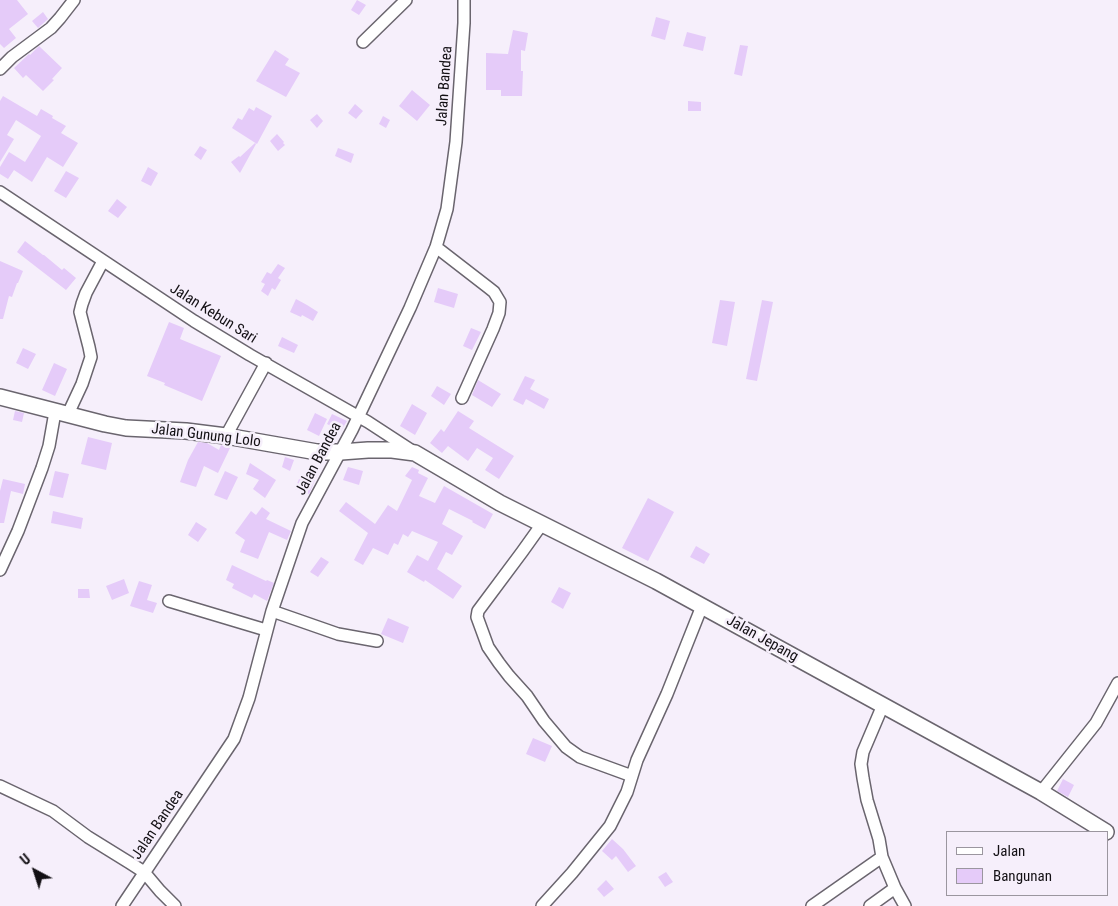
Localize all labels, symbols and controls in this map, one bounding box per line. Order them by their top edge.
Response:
street label: Jalan Bandea [433,45,457,127]
street label: Jalan Kebun Sari [166,280,260,348]
street label: Jalan Bandea [292,419,346,499]
street label: Jalan Gunung Lolo [150,420,262,452]
street label: Jalan Jepang [723,612,801,666]
street label: Jalan Bandea [128,787,188,863]
legend [946,831,1108,896]
text: Jalan [993,842,1025,860]
north arrow [10,846,60,896]
text: U [17,851,34,868]
text: Bangunan [993,867,1052,885]

